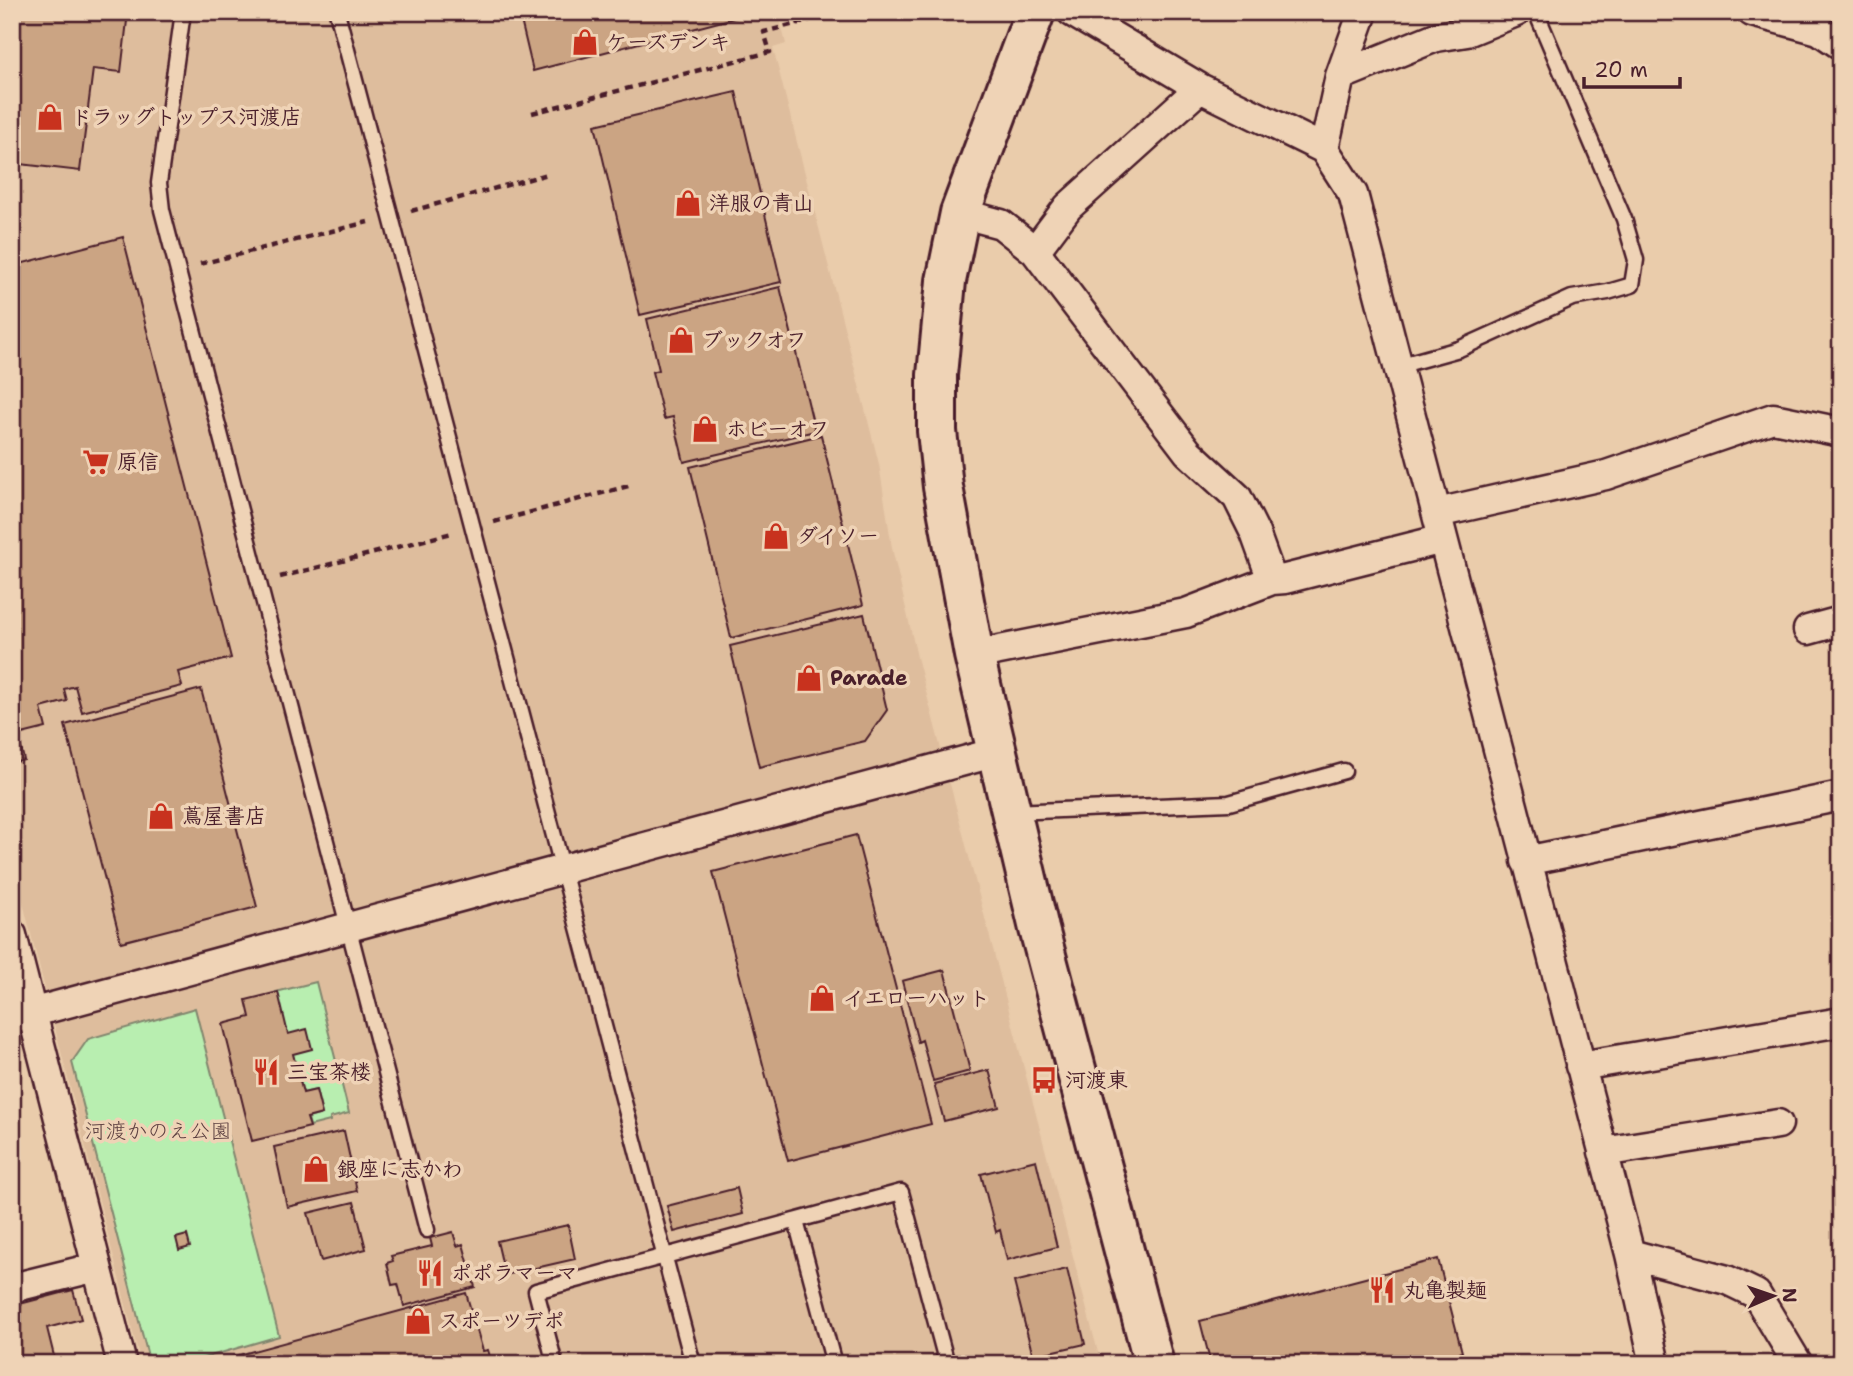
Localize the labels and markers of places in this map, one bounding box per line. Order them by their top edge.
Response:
shop icon: ケーズデンキ [570,27,600,57]
place label: ケーズデンキ [606,28,730,56]
shop icon: ドラッグトップス河渡店 [35,102,65,132]
place label: ドラッグトップス河渡店 [71,103,302,131]
shop icon: 洋服の青山 [673,188,703,218]
place label: 洋服の青山 [709,189,814,217]
shop icon: ブックオフ [666,325,696,355]
place label: ブックオフ [702,326,807,354]
shop icon: ホビーオフ [690,414,720,444]
place label: ホビーオフ [726,415,830,443]
supermarket icon: 原信 [81,447,111,477]
place label: 原信 [117,448,159,476]
shop icon: ダイソー [761,521,791,551]
place label: ダイソー [797,522,879,550]
shop icon: Parade [794,663,824,693]
place label: Parade [830,664,908,692]
shop icon: 蔦屋書店 [146,801,176,831]
place label: 蔦屋書店 [182,802,266,830]
shop icon: イエローハット [807,983,837,1013]
place label: イエローハット [843,984,990,1012]
restaurant icon: 三宝茶楼 [251,1057,281,1087]
place label: 三宝茶楼 [287,1058,371,1086]
bus stop icon: 河渡東 [1029,1065,1059,1095]
place label: 河渡東 [1065,1066,1128,1094]
shop icon: 銀座に志かわ [301,1154,331,1184]
place label: 銀座に志かわ [337,1155,463,1183]
restaurant icon: ポポラマーマ [415,1258,445,1288]
place label: ポポラマーマ [451,1259,578,1287]
restaurant icon: 丸亀製麺 [1367,1275,1397,1305]
place label: 丸亀製麺 [1403,1276,1487,1304]
shop icon: スポーツデポ [403,1306,433,1336]
place label: スポーツデポ [439,1307,565,1335]

